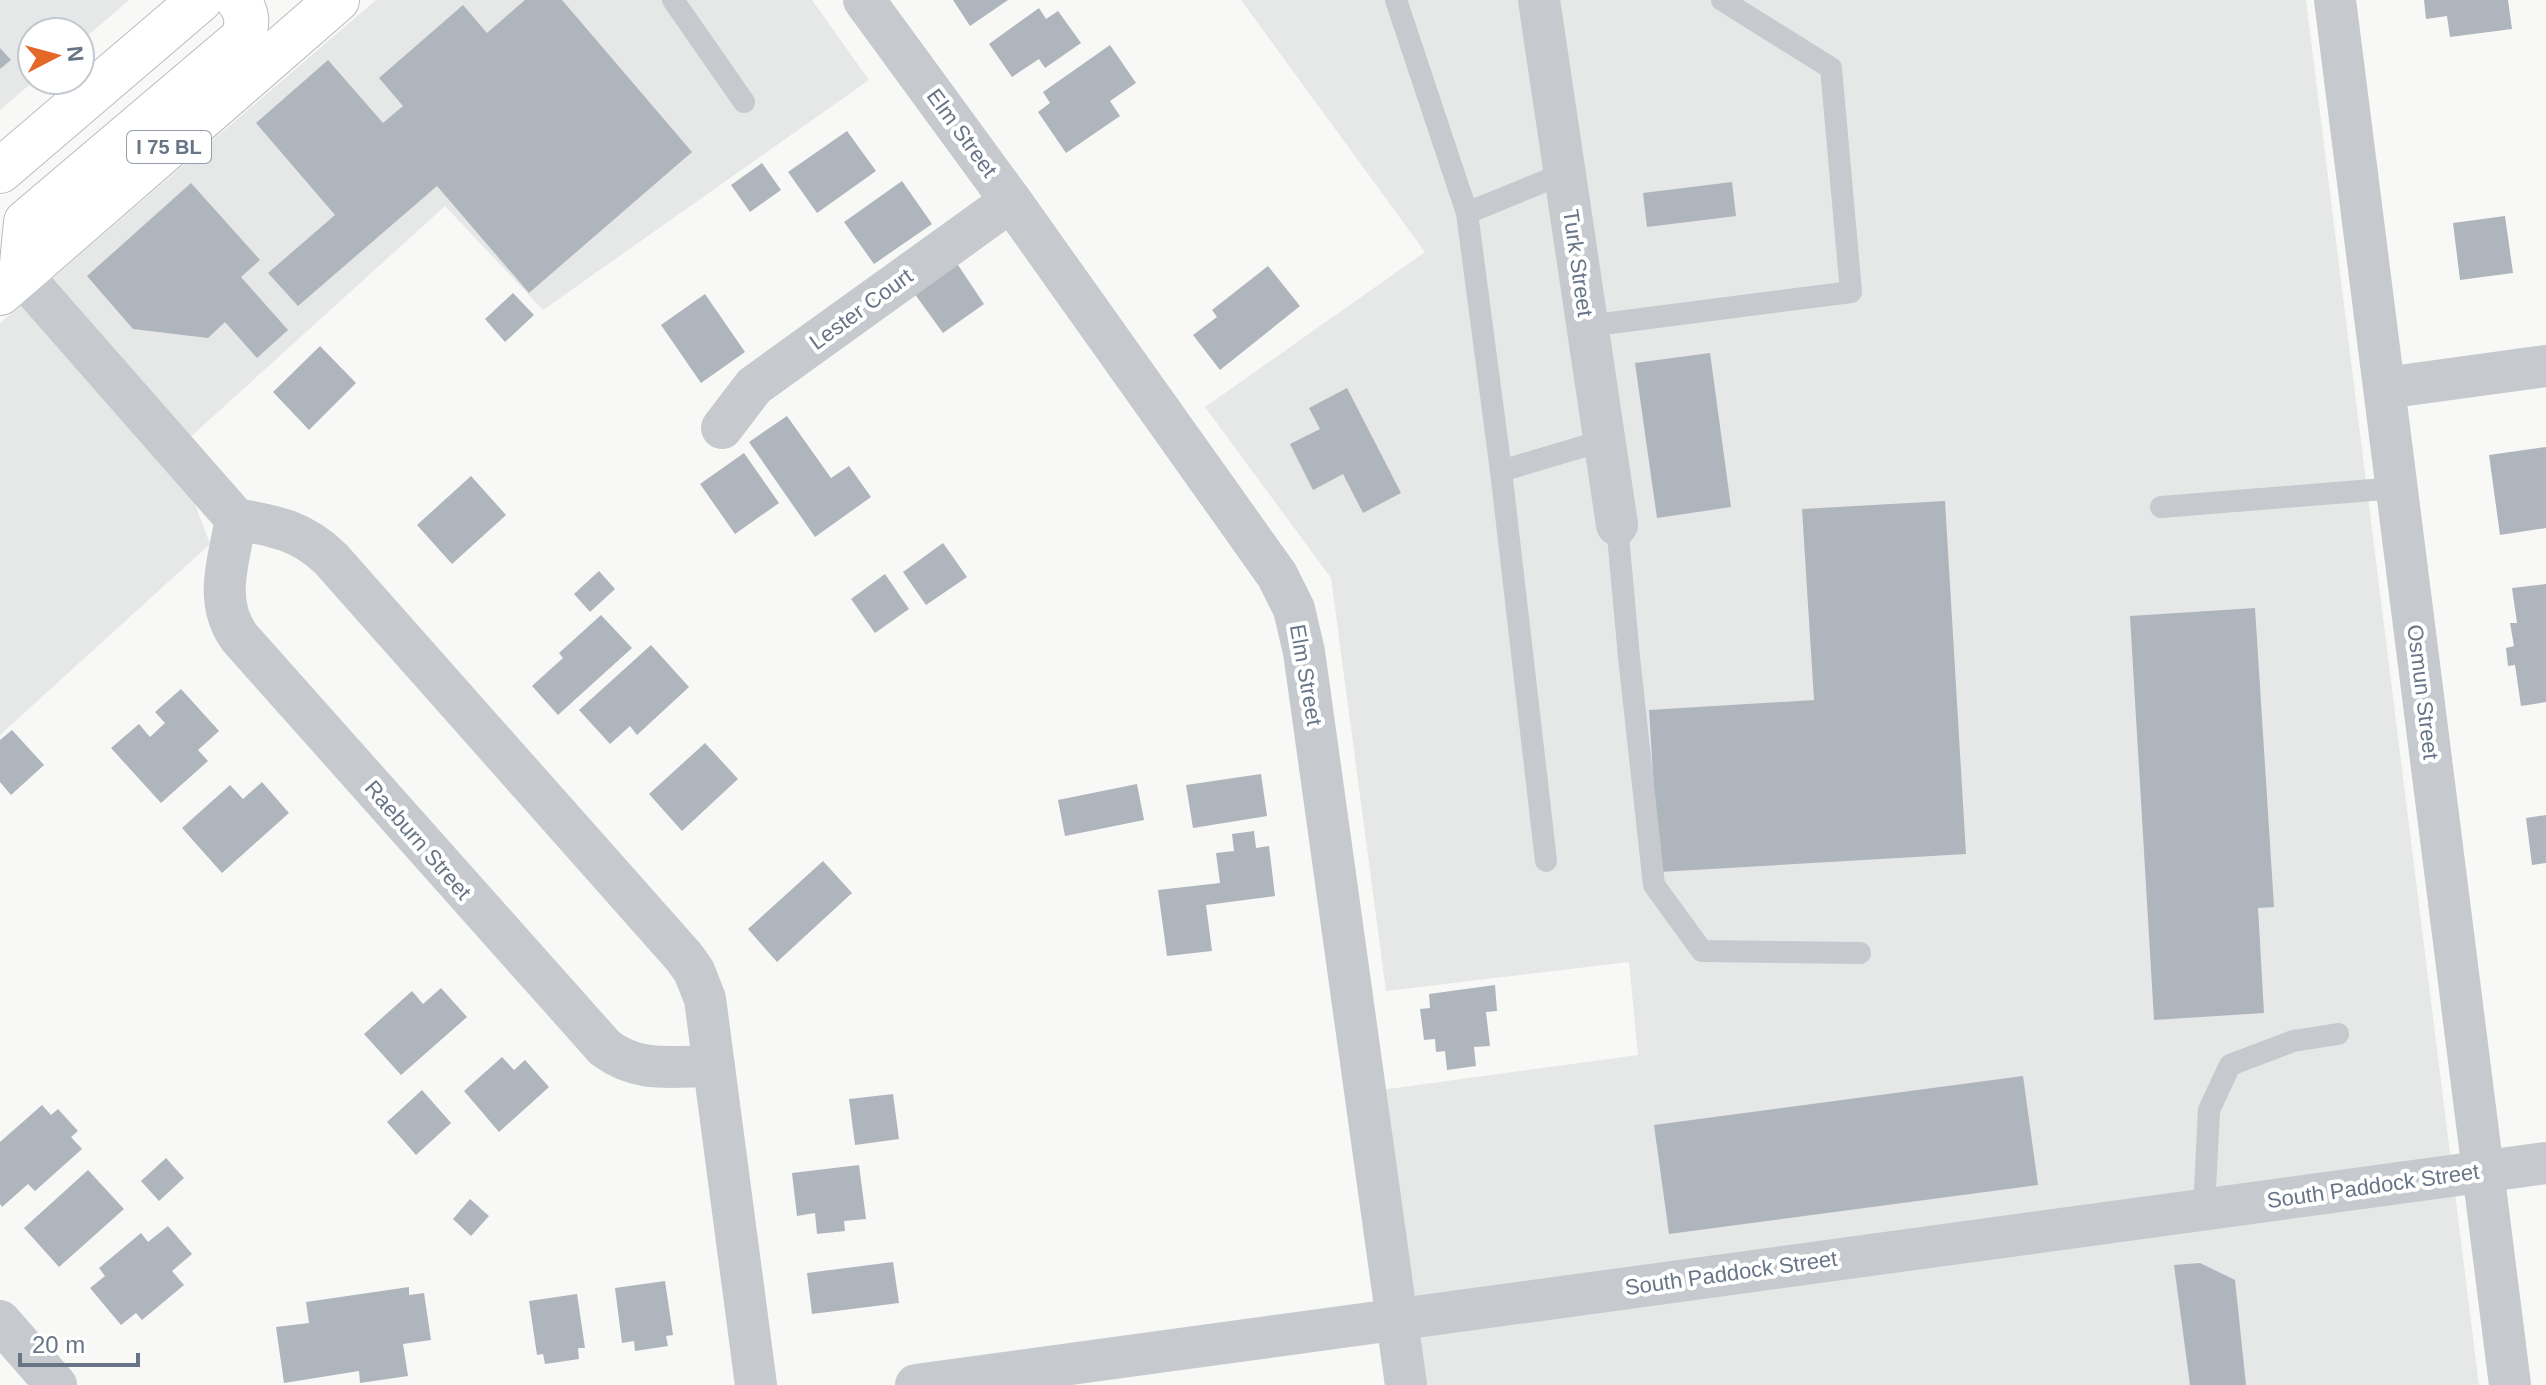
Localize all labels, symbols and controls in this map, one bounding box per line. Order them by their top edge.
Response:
north arrow [16,16,96,96]
text: N [62,45,89,63]
street label: Elm Street [922,84,1002,182]
road number: I 75 BL [127,131,211,163]
street label: Turk Street [1558,208,1598,318]
street label: Lester Court [805,263,917,355]
street label: Elm Street [1285,622,1327,728]
street label: Osmun Street [2402,623,2444,761]
street label: Raeburn Street [360,775,476,905]
street label: South Paddock Street [2265,1159,2481,1213]
street label: South Paddock Street [1623,1246,1839,1300]
scale bar [20,1317,138,1367]
text: 20 m [32,1331,85,1358]

